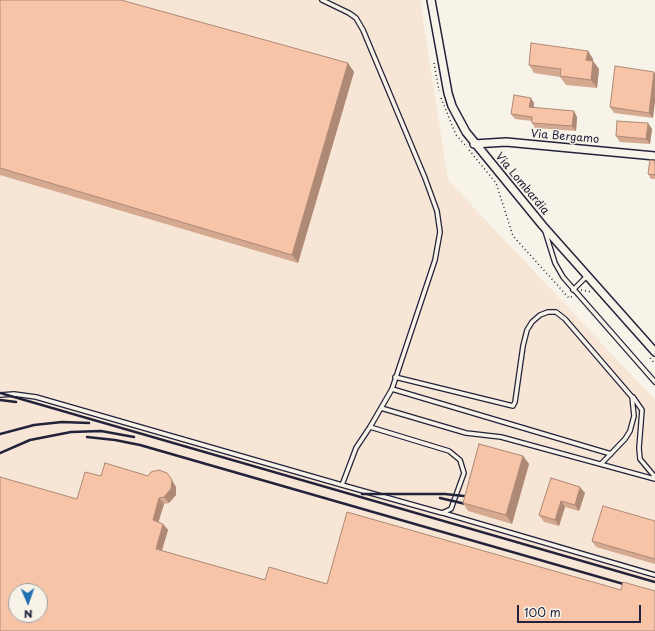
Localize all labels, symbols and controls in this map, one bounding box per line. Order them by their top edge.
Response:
street label: Via Bergamo [530,127,600,147]
street label: Via Lombardia [492,150,552,218]
north arrow [8,583,48,623]
scale bar [519,597,643,623]
text: 100 m [524,603,561,621]
text: N [24,606,33,623]

